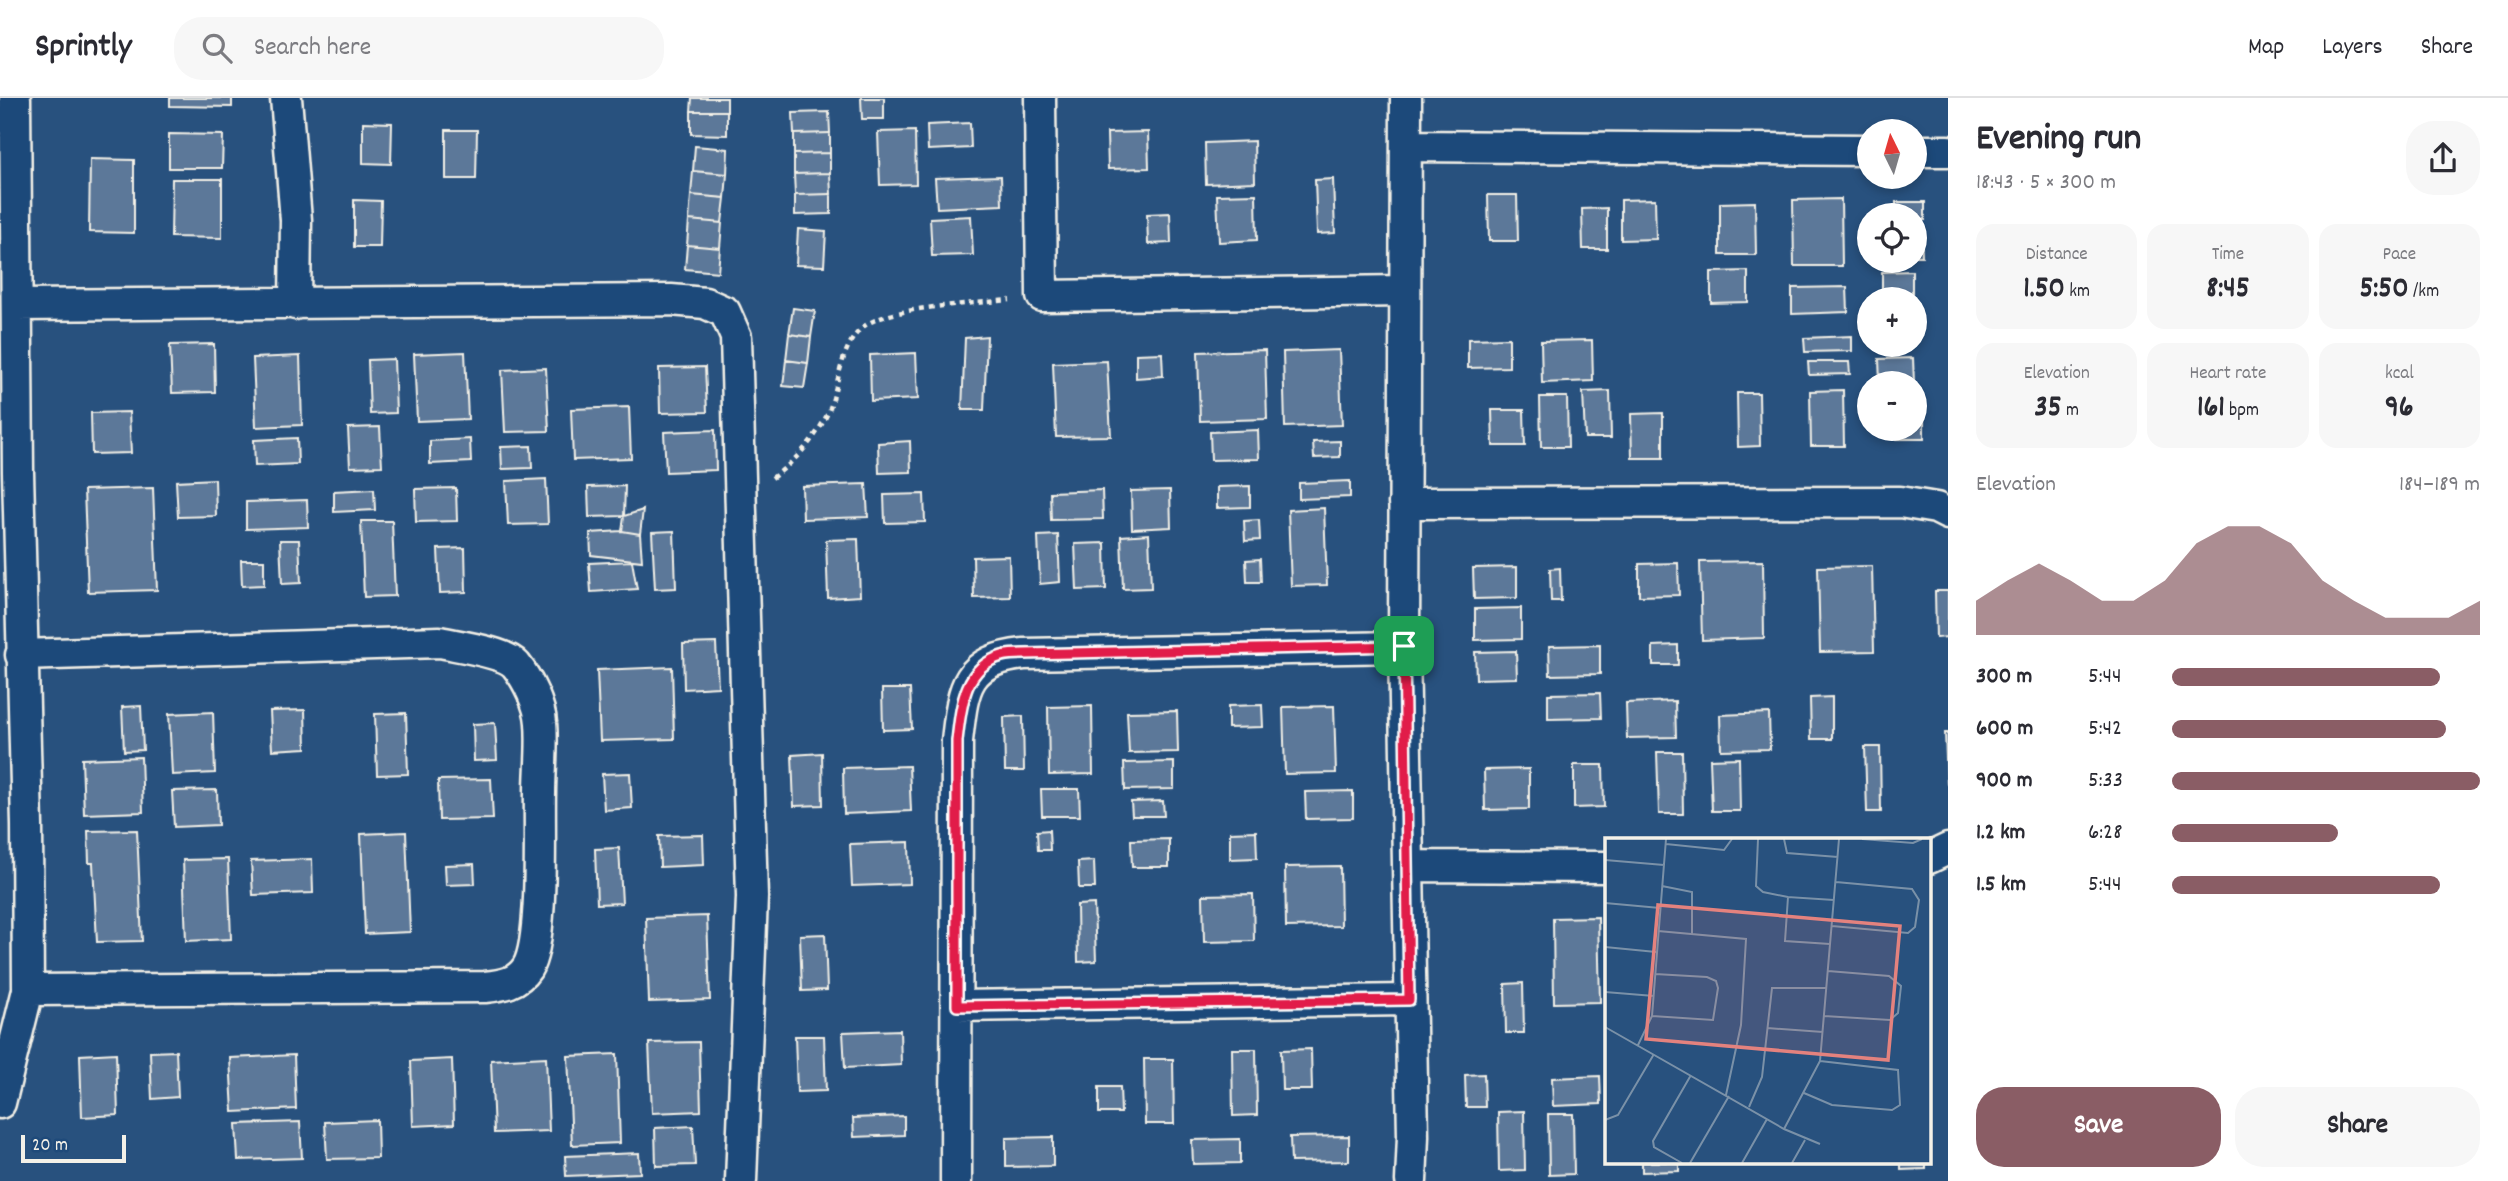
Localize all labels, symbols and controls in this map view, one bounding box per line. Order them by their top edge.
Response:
search box [174,17,664,80]
text: Sprintly [35,25,132,72]
icon: search [198,29,236,67]
text: Search here [254,30,371,67]
text: Map [2248,31,2284,65]
text: Layers [2322,31,2383,65]
text: Share [2421,31,2473,65]
text: Evening run [1976,113,2141,168]
north arrow [1857,119,1927,189]
map controls [1857,119,1927,441]
button: share [2406,121,2480,195]
text: 18:43 · 5 × 300 m [1976,167,2116,200]
button: locate [1857,203,1927,273]
text: Distance [2026,242,2088,269]
text: Time [2212,242,2244,269]
text: Pace [2383,242,2416,269]
text: 1.50 [2023,269,2065,312]
text: 8:45 [2206,269,2250,312]
text: 5:50 [2359,269,2409,312]
text: km [2065,279,2090,306]
text: /km [2409,279,2439,306]
button: + [1857,287,1927,357]
text: Elevation [2024,361,2090,388]
text: Heart rate [2190,361,2266,388]
text: kcal [2385,361,2414,388]
button: − [1857,371,1927,441]
text: 35 [2034,388,2062,431]
text: 161 [2197,388,2225,431]
text: 96 [2385,388,2414,431]
text: m [2062,398,2079,425]
text: bpm [2225,398,2259,425]
text: Elevation [1976,469,2056,502]
text: 184–189 m [2399,469,2480,502]
pin [1374,616,1434,676]
icon: arrive [1385,627,1423,665]
text: 300 m [1976,661,2032,694]
text: 5:44 [2088,661,2122,694]
text: 600 m [1976,713,2033,746]
text: 5:42 [2088,713,2122,746]
text: 900 m [1976,765,2033,798]
text: 5:33 [2088,765,2123,798]
text: 1.2 km [1976,817,2025,850]
text: 6:28 [2088,817,2122,850]
inset map [1605,838,1930,1164]
text: 1.5 km [1976,869,2026,902]
text: 5:44 [2088,869,2122,902]
button: Save [1976,1087,2221,1167]
button: Share [2235,1087,2480,1167]
scale bar [21,1132,126,1164]
text: 20 m [32,1133,68,1160]

